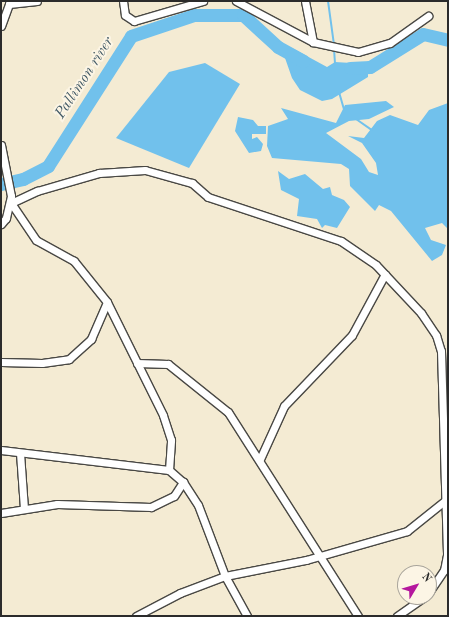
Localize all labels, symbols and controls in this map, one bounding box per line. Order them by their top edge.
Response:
water label: Pallimon river [52,34,118,122]
north arrow [397,565,437,605]
text: N [419,571,433,585]

